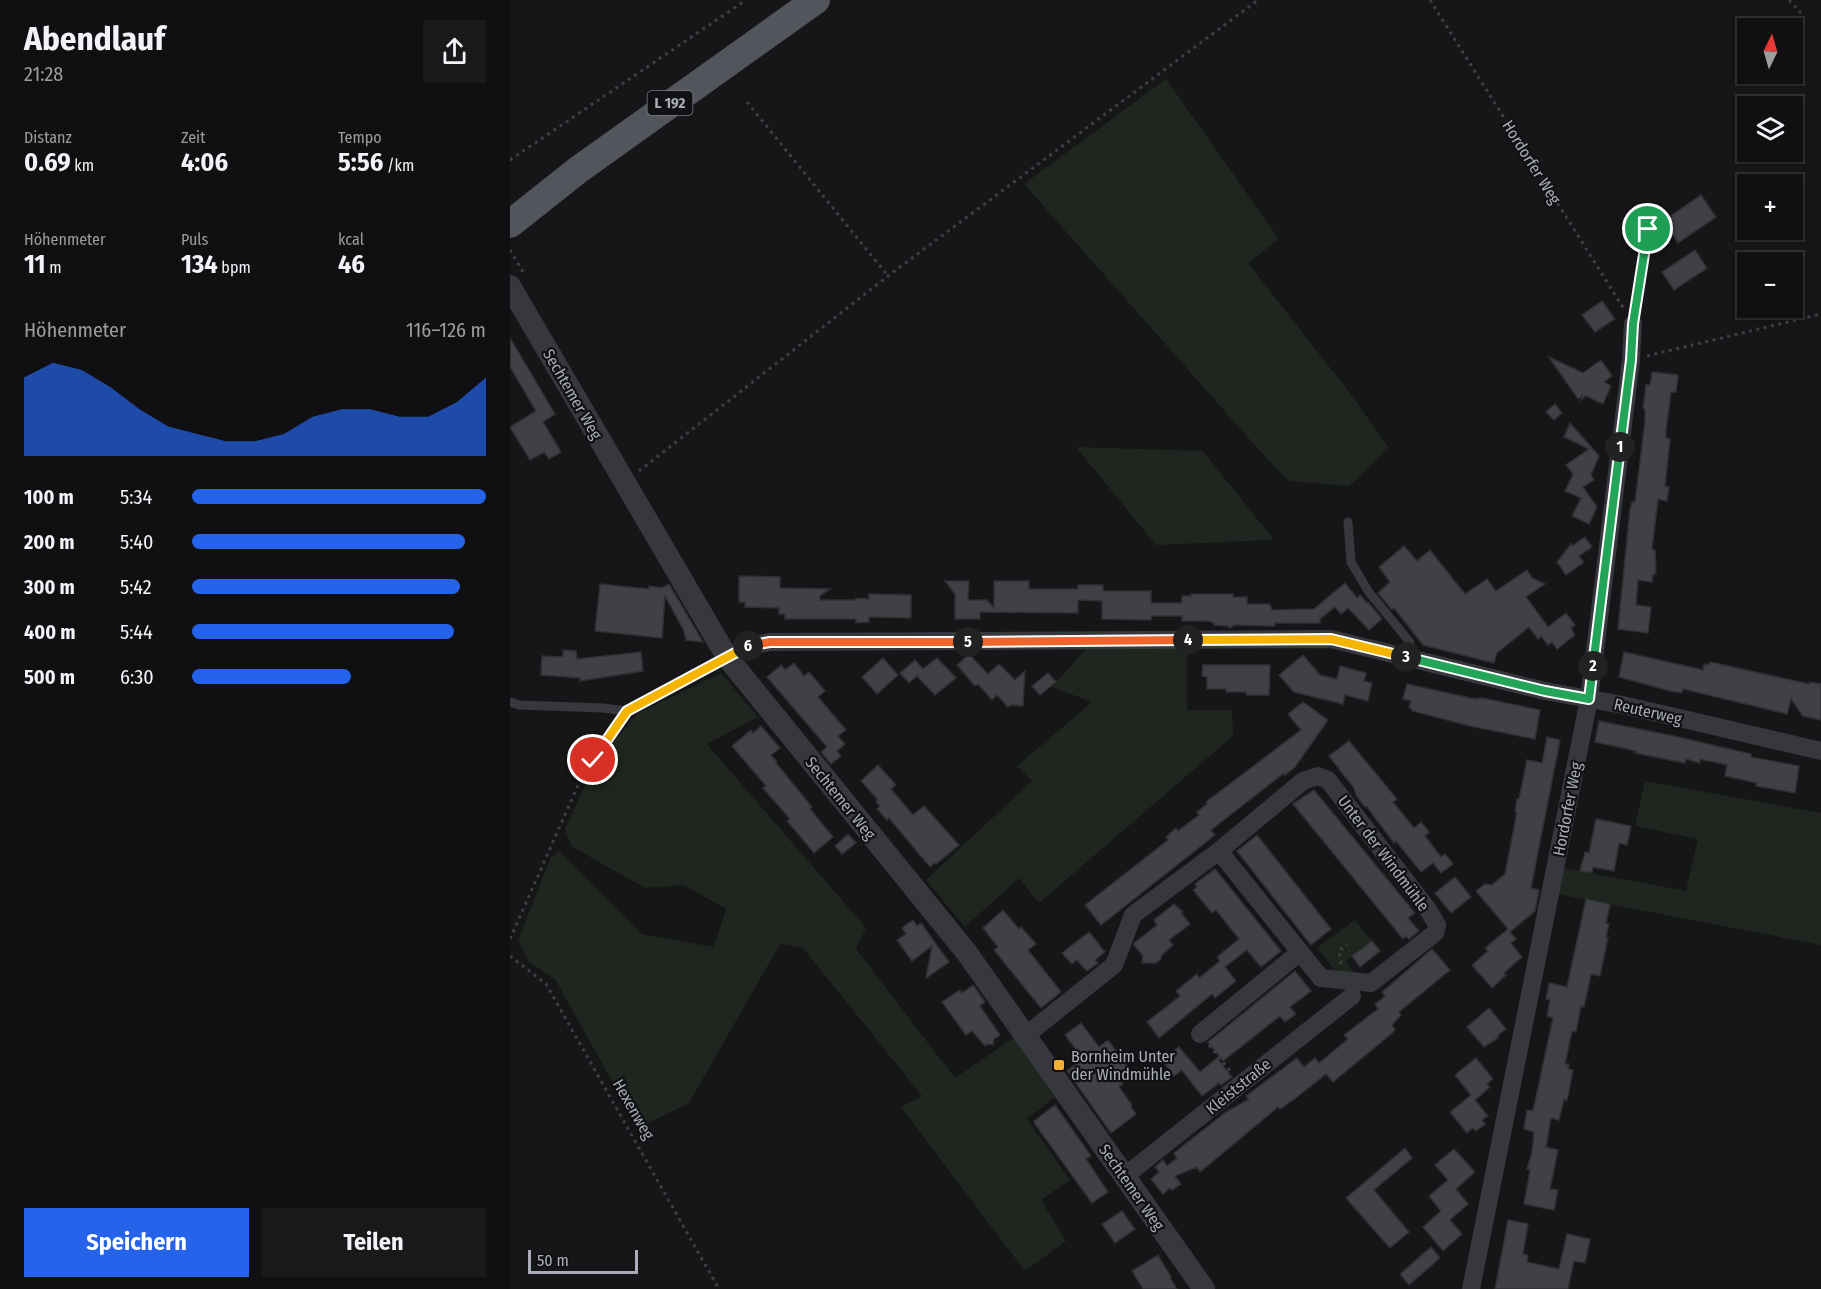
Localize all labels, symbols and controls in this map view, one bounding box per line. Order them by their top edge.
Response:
north arrow [1737,18,1803,84]
map controls [1737,18,1803,318]
text: Abendlauf [24,19,165,59]
button: share [423,20,486,83]
text: 21:28 [24,62,63,86]
road number: L 192 [648,91,692,115]
button: layers [1737,96,1803,162]
street label: Hordorfer Weg [1498,117,1565,208]
text: Distanz [24,128,72,147]
text: Zeit [181,128,205,147]
text: Tempo [338,128,382,147]
text: 0.69 [24,147,71,178]
text: 4:06 [181,147,228,178]
text: 5:56 [338,147,383,178]
text: km [71,156,94,175]
text: /km [383,156,414,175]
button: + [1737,174,1803,240]
pin [1622,203,1673,254]
icon: arrive [1631,212,1664,245]
text: Höhenmeter [24,230,106,249]
text: Puls [181,230,208,249]
text: kcal [338,230,364,249]
text: 11 [24,249,46,280]
text: 134 [181,249,218,280]
text: 46 [338,249,365,280]
button: − [1737,252,1803,318]
text: m [46,258,62,277]
text: bpm [218,258,251,277]
text: Höhenmeter [24,318,126,342]
text: 116–126 m [406,318,486,342]
street label: Sechtemer Weg [539,346,606,443]
pin: 1 [1605,432,1635,462]
text: 1 [1617,437,1623,456]
text: 100 m [24,485,74,509]
text: 5:34 [120,485,152,509]
text: 200 m [24,530,75,554]
text: 5:40 [120,530,153,554]
text: 300 m [24,575,75,599]
text: 5:42 [120,575,152,599]
text: 400 m [24,620,76,644]
text: 5:44 [120,620,153,644]
pin: 4 [1173,625,1203,655]
pin: 5 [953,627,983,657]
text: 4 [1184,630,1192,649]
pin: 6 [733,631,763,661]
text: 5 [964,632,972,651]
text: 6 [744,636,752,655]
pin: 3 [1391,642,1421,672]
text: 3 [1402,647,1410,666]
pin: 2 [1578,651,1608,681]
text: 2 [1589,656,1597,675]
text: 500 m [24,665,75,689]
text: 6:30 [120,665,154,689]
street label: Reuterweg [1612,694,1684,729]
pin [567,734,618,785]
icon: check [576,743,609,776]
street label: Sechtemer Weg [802,753,880,844]
street label: Hordorfer Weg [1549,760,1586,858]
street label: Unter der Windmühle [1334,792,1433,915]
place label: Bornheim Unter der Windmühle [1071,1047,1175,1084]
street label: Kleiststraße [1202,1054,1275,1118]
marker: Bornheim Unter der Windmühle [1052,1058,1066,1072]
street label: Hexenweg [609,1076,659,1143]
street label: Sechtemer Weg [1095,1141,1169,1234]
button: Speichern [24,1208,249,1277]
button: Teilen [261,1208,486,1277]
scale bar [528,1247,638,1274]
text: 50 m [537,1251,569,1270]

